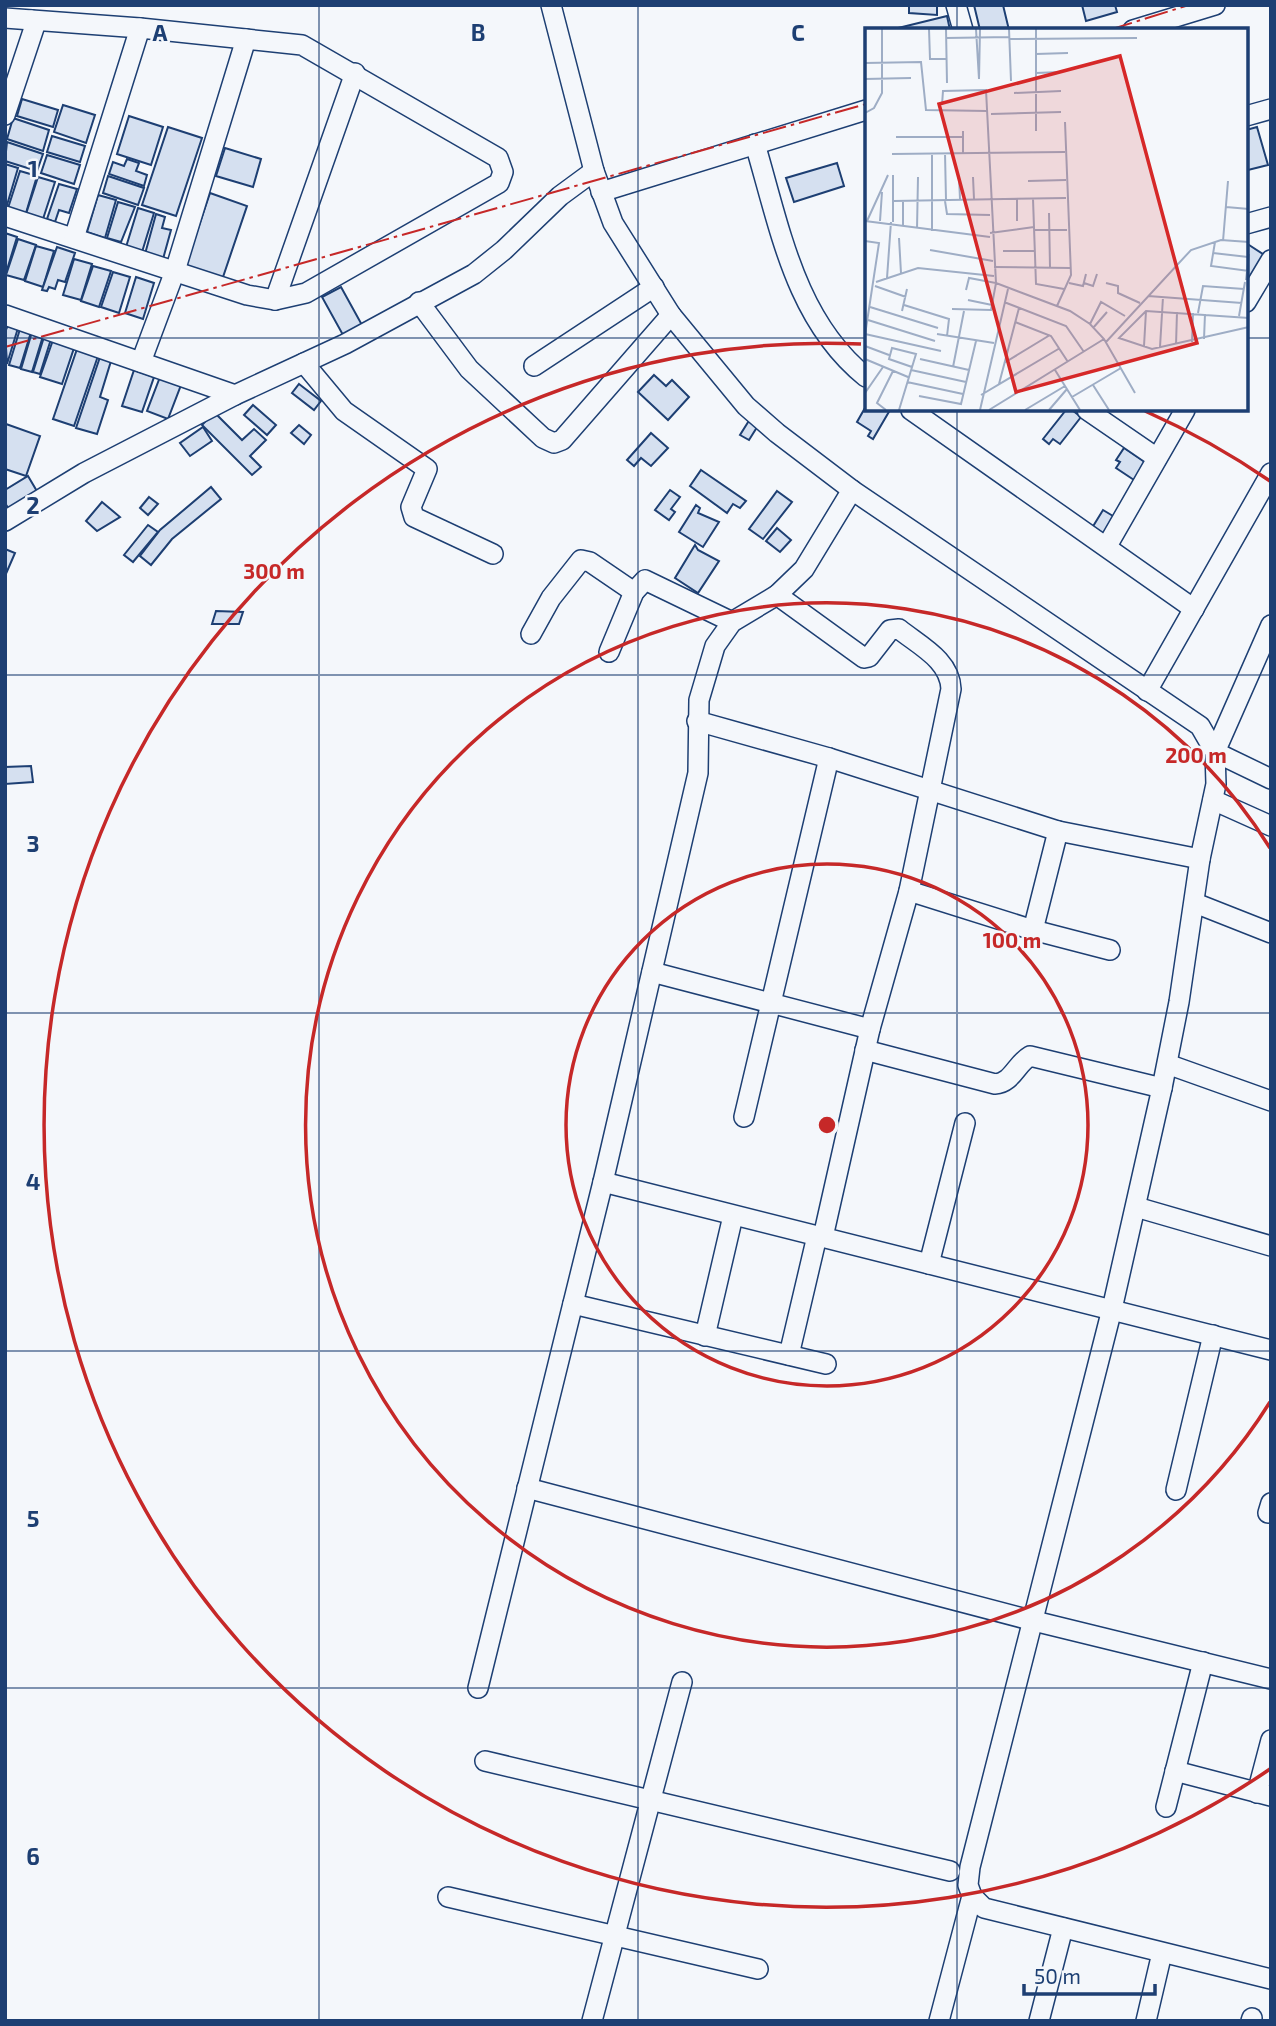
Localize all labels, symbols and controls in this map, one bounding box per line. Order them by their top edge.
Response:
text: A [152,18,168,46]
text: B [471,18,485,46]
text: C [791,18,805,46]
inset map [865,28,1248,411]
text: 1 [28,154,38,182]
text: 2 [26,491,40,519]
text: 300 m [243,558,305,583]
text: 200 m [1165,742,1227,767]
text: 3 [26,829,40,857]
text: 100 m [983,927,1041,952]
centre of rings [815,1113,839,1137]
text: 4 [26,1167,40,1195]
text: 5 [27,1504,39,1532]
text: 6 [26,1842,40,1870]
scale bar [1024,1952,1155,1996]
text: 50 m [1034,1963,1081,1988]

